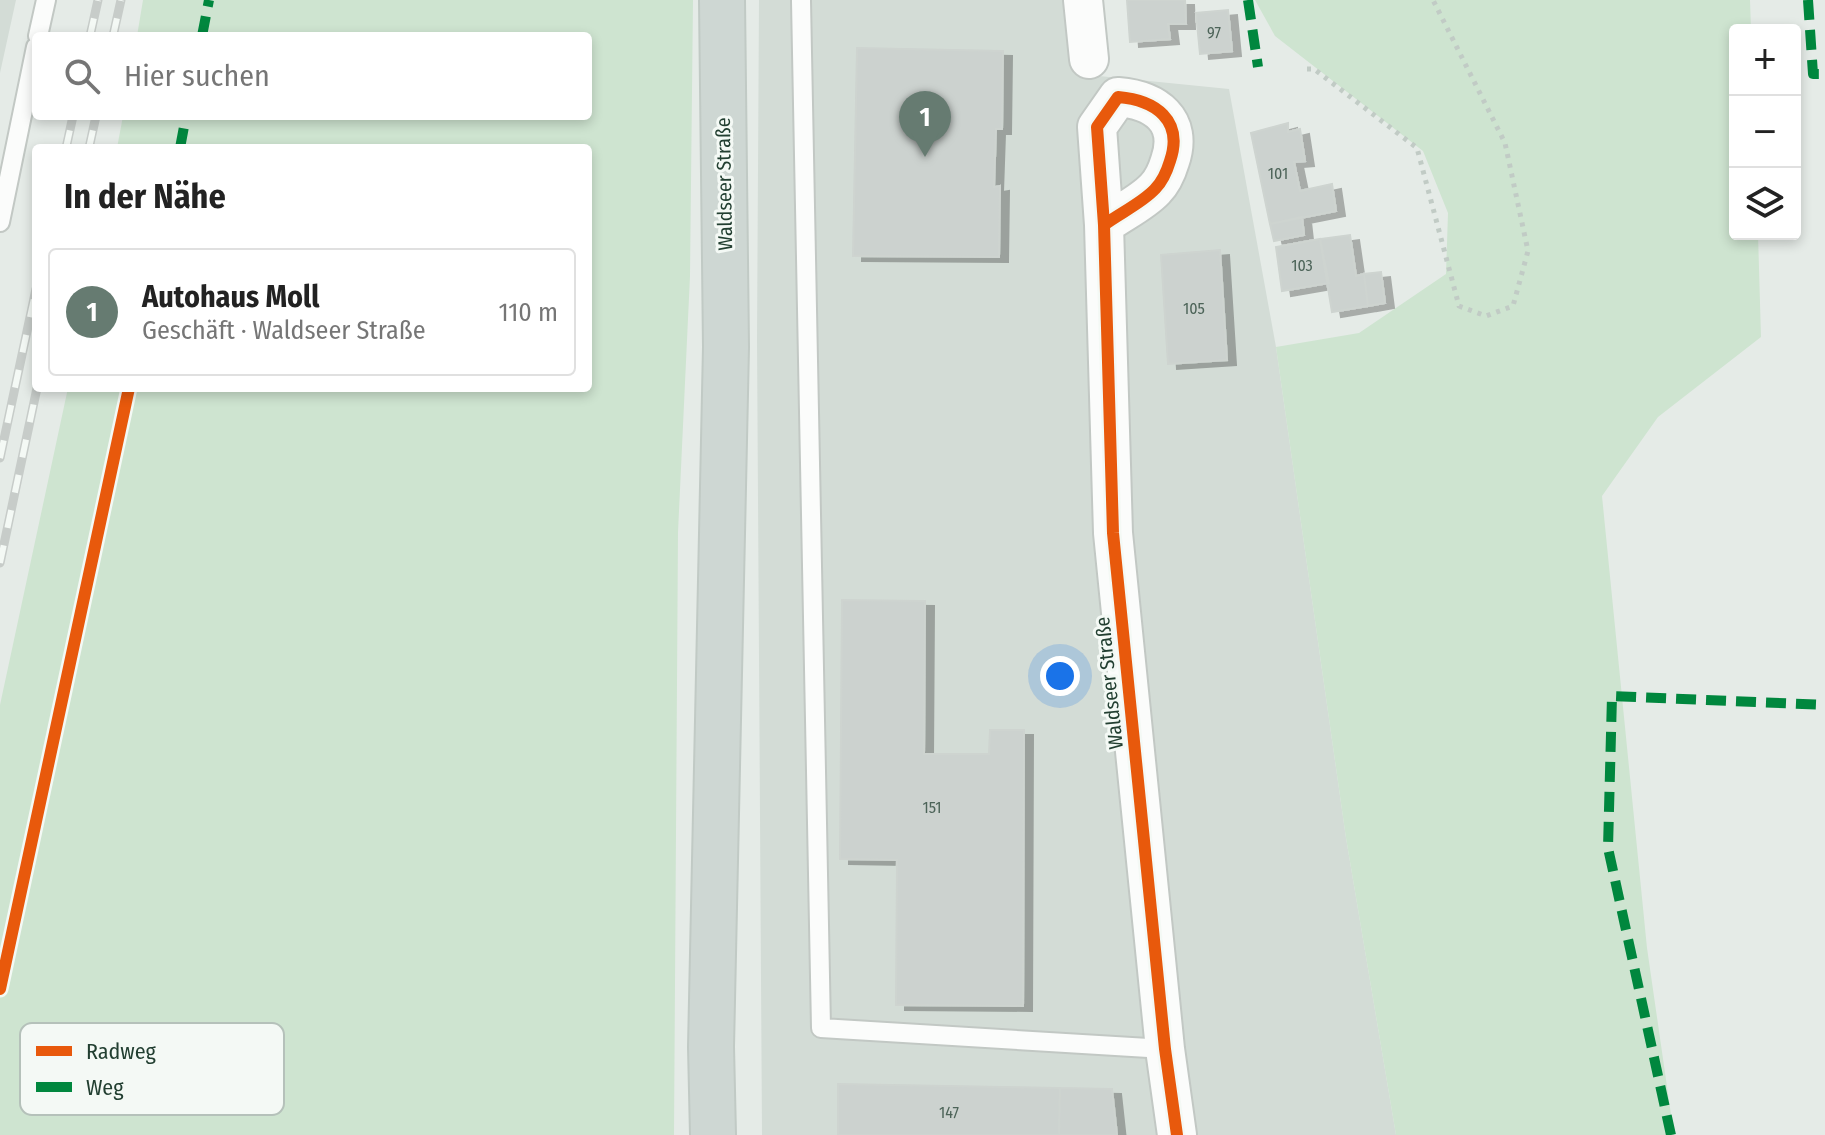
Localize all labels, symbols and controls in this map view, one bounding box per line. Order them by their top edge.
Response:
house number: 97 [1207,23,1222,42]
map controls [1729,24,1801,240]
button: + [1729,24,1801,96]
search box [32,32,592,120]
icon: search [60,54,104,98]
text: Hier suchen [124,58,270,94]
pin: 1 [899,91,951,157]
button: − [1729,96,1801,168]
street label: Waldseer Straße [711,117,737,251]
house number: 101 [1268,164,1288,183]
button: layers [1729,168,1801,240]
text: In der Nähe [64,176,226,217]
house number: 103 [1291,256,1313,275]
text: Autohaus Moll [142,279,319,315]
text: 1 [87,297,98,328]
text: 110 m [498,297,558,328]
house number: 105 [1183,299,1205,318]
text: Geschäft · Waldseer Straße [142,315,426,346]
street label: Waldseer Straße [1090,616,1128,750]
your location [1040,656,1080,696]
house number: 151 [922,798,942,817]
legend [20,1023,284,1115]
text: Radweg [86,1038,157,1065]
text: Weg [86,1074,124,1101]
house number: 147 [939,1103,960,1122]

